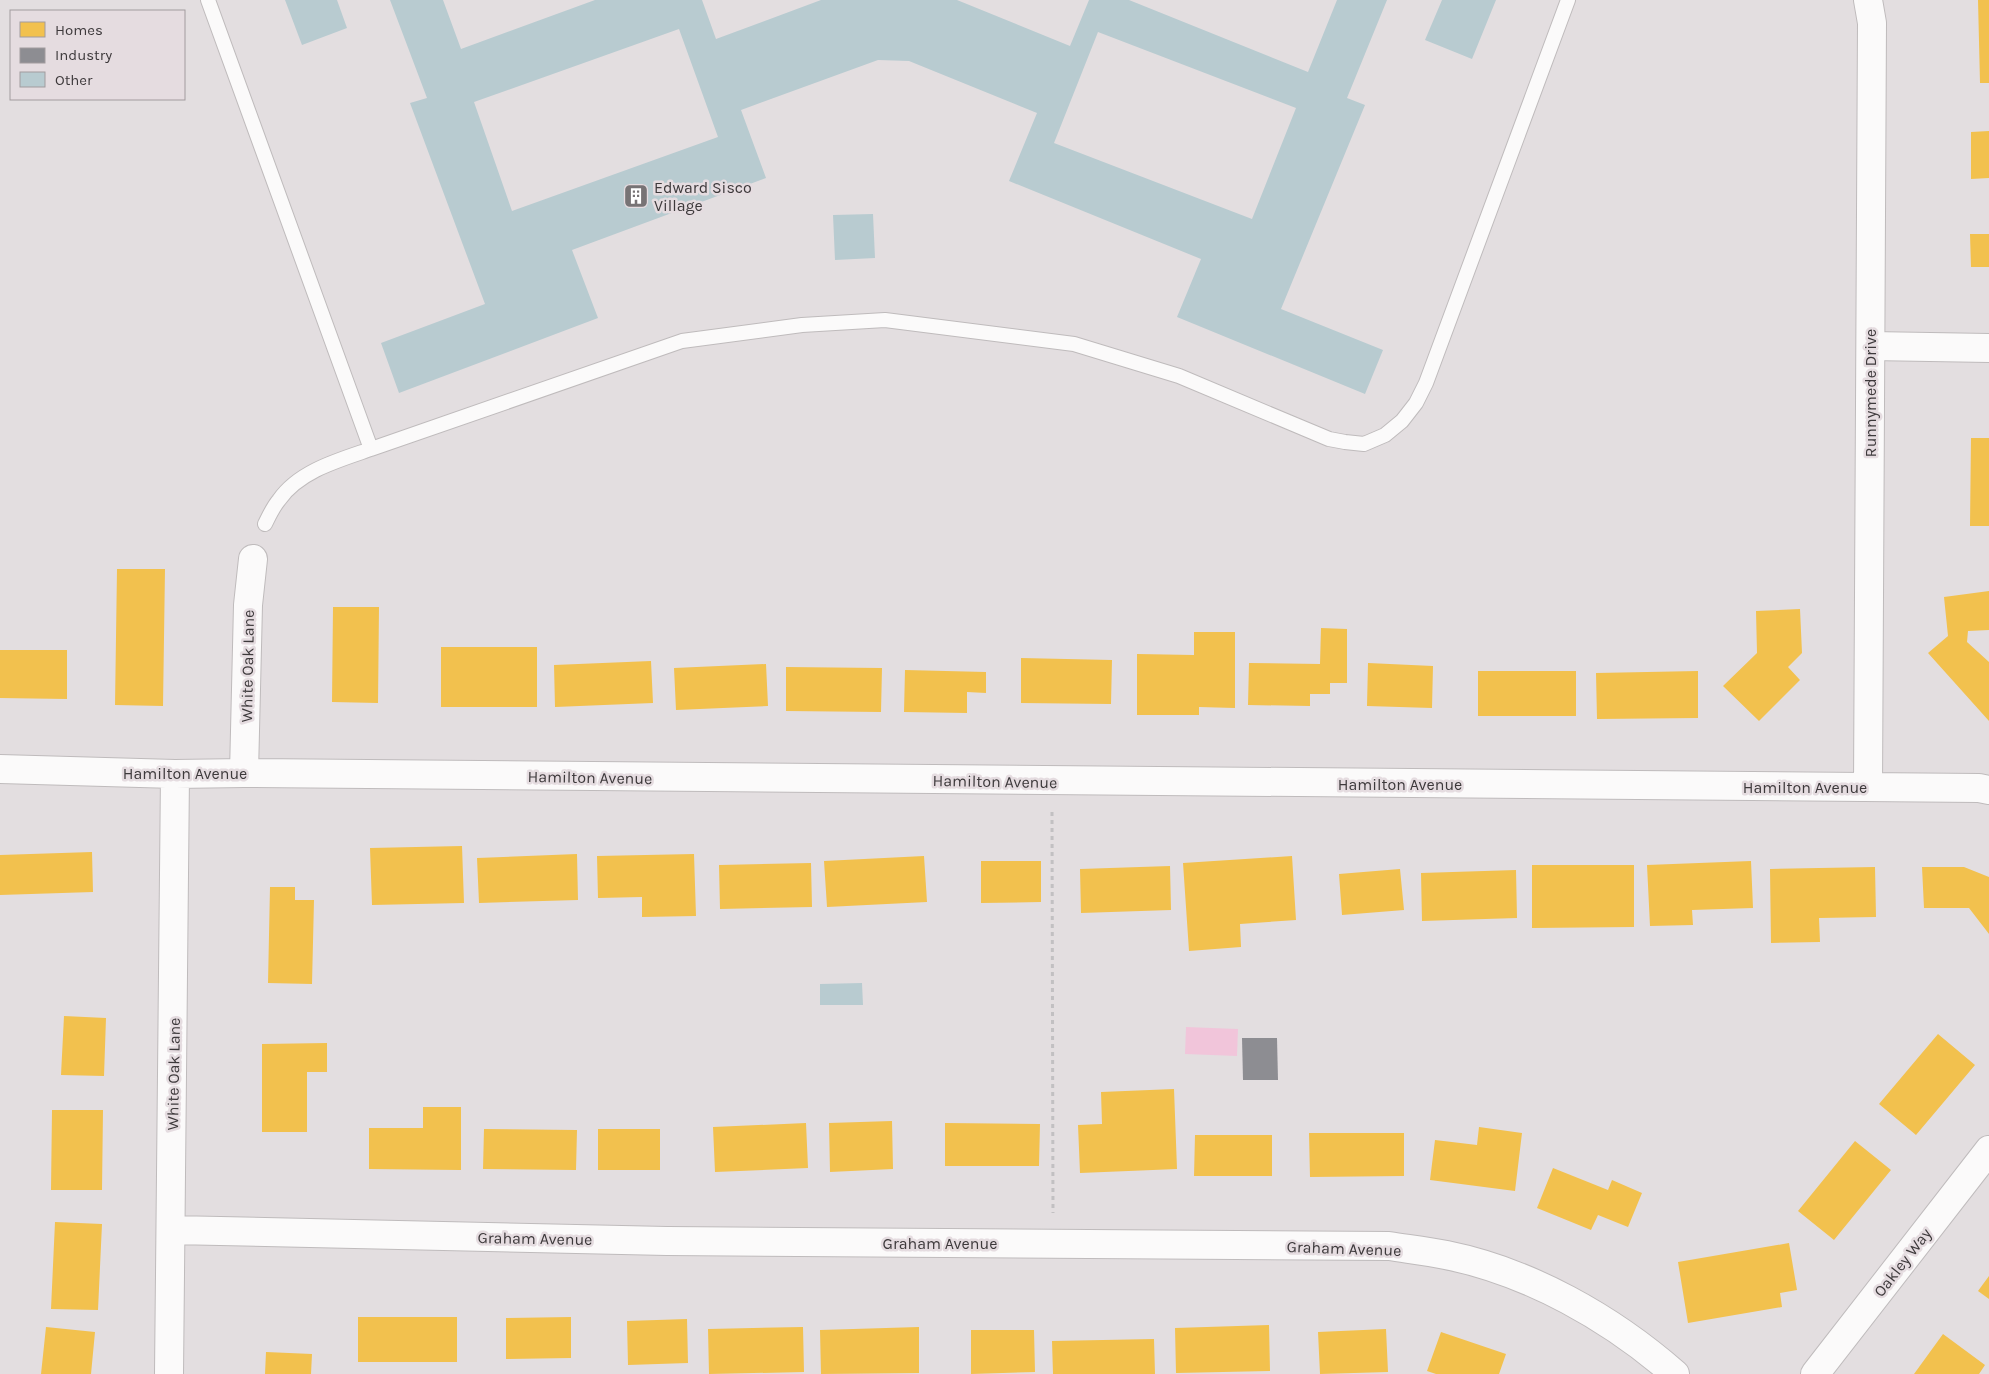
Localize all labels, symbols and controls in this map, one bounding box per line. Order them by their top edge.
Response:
legend [10,10,185,100]
text: Homes [55,21,103,39]
text: Industry [55,46,112,64]
text: Other [55,71,93,89]
place label: Edward Sisco Village [654,178,752,215]
building icon: Edward Sisco Village [623,183,649,209]
street label: Runnymede Drive [1861,329,1880,457]
street label: White Oak Lane [237,609,258,723]
street label: Hamilton Avenue [123,764,247,783]
street label: Hamilton Avenue [528,767,652,788]
street label: Hamilton Avenue [933,771,1057,792]
street label: Hamilton Avenue [1338,775,1462,794]
street label: Hamilton Avenue [1743,778,1867,797]
street label: White Oak Lane [163,1017,184,1131]
street label: Oakley Way [1870,1224,1936,1301]
street label: Graham Avenue [477,1228,593,1249]
street label: Graham Avenue [883,1234,997,1253]
street label: Graham Avenue [1286,1237,1402,1260]

